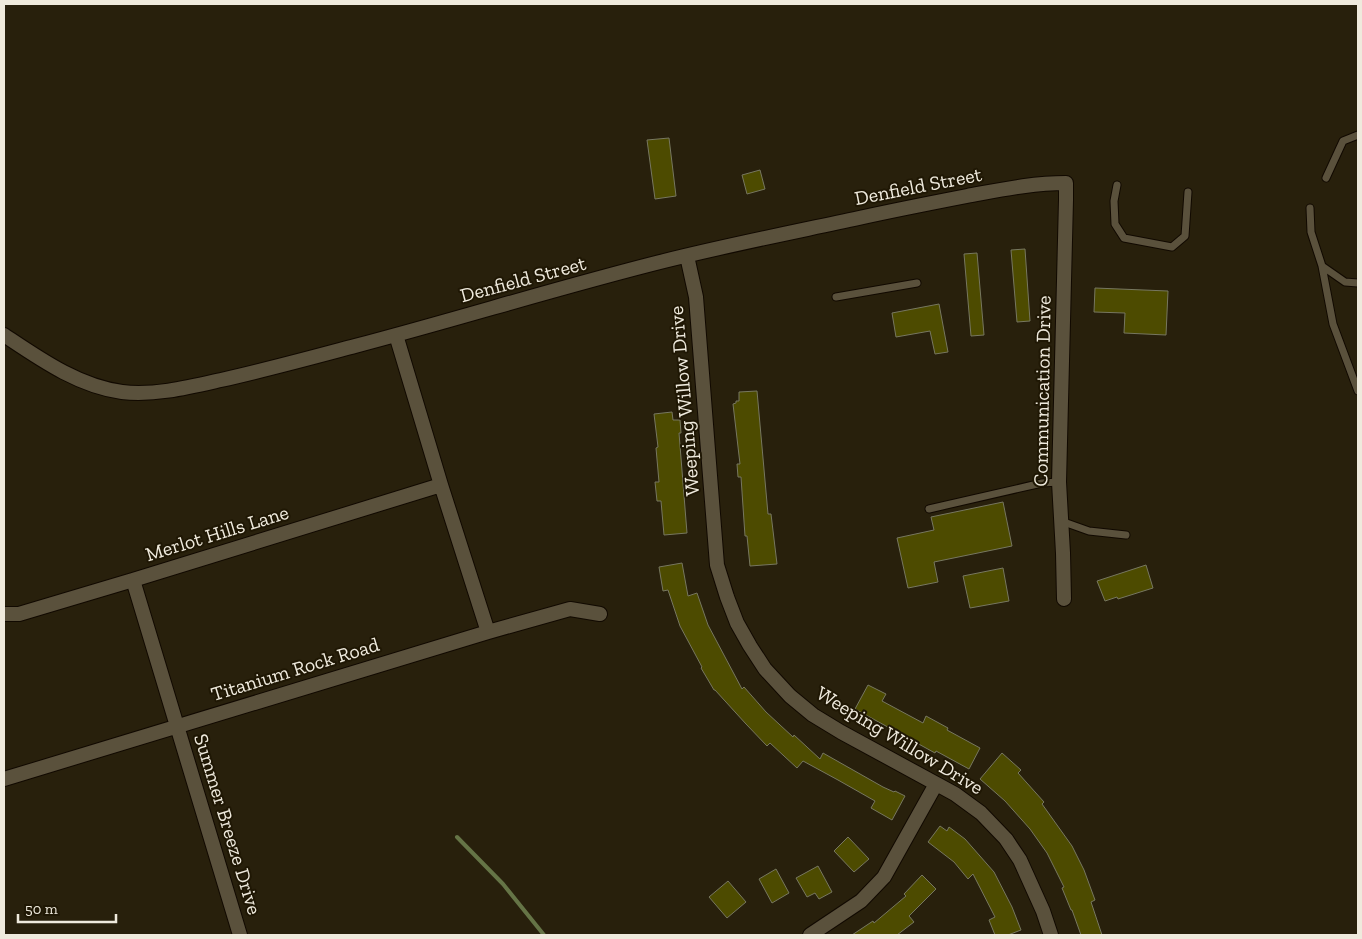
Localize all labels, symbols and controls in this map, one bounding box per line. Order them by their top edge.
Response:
street label: Denfield Street [852,162,984,210]
street label: Denfield Street [457,251,589,307]
street label: Communication Drive [1028,295,1056,487]
street label: Weeping Willow Drive [664,305,704,497]
street label: Merlot Hills Lane [143,500,291,566]
street label: Titanium Rock Road [208,632,382,706]
street label: Weeping Willow Drive [812,681,988,799]
street label: Summer Breeze Drive [189,731,267,917]
scale bar [18,892,115,924]
text: 50 m [25,900,58,918]

